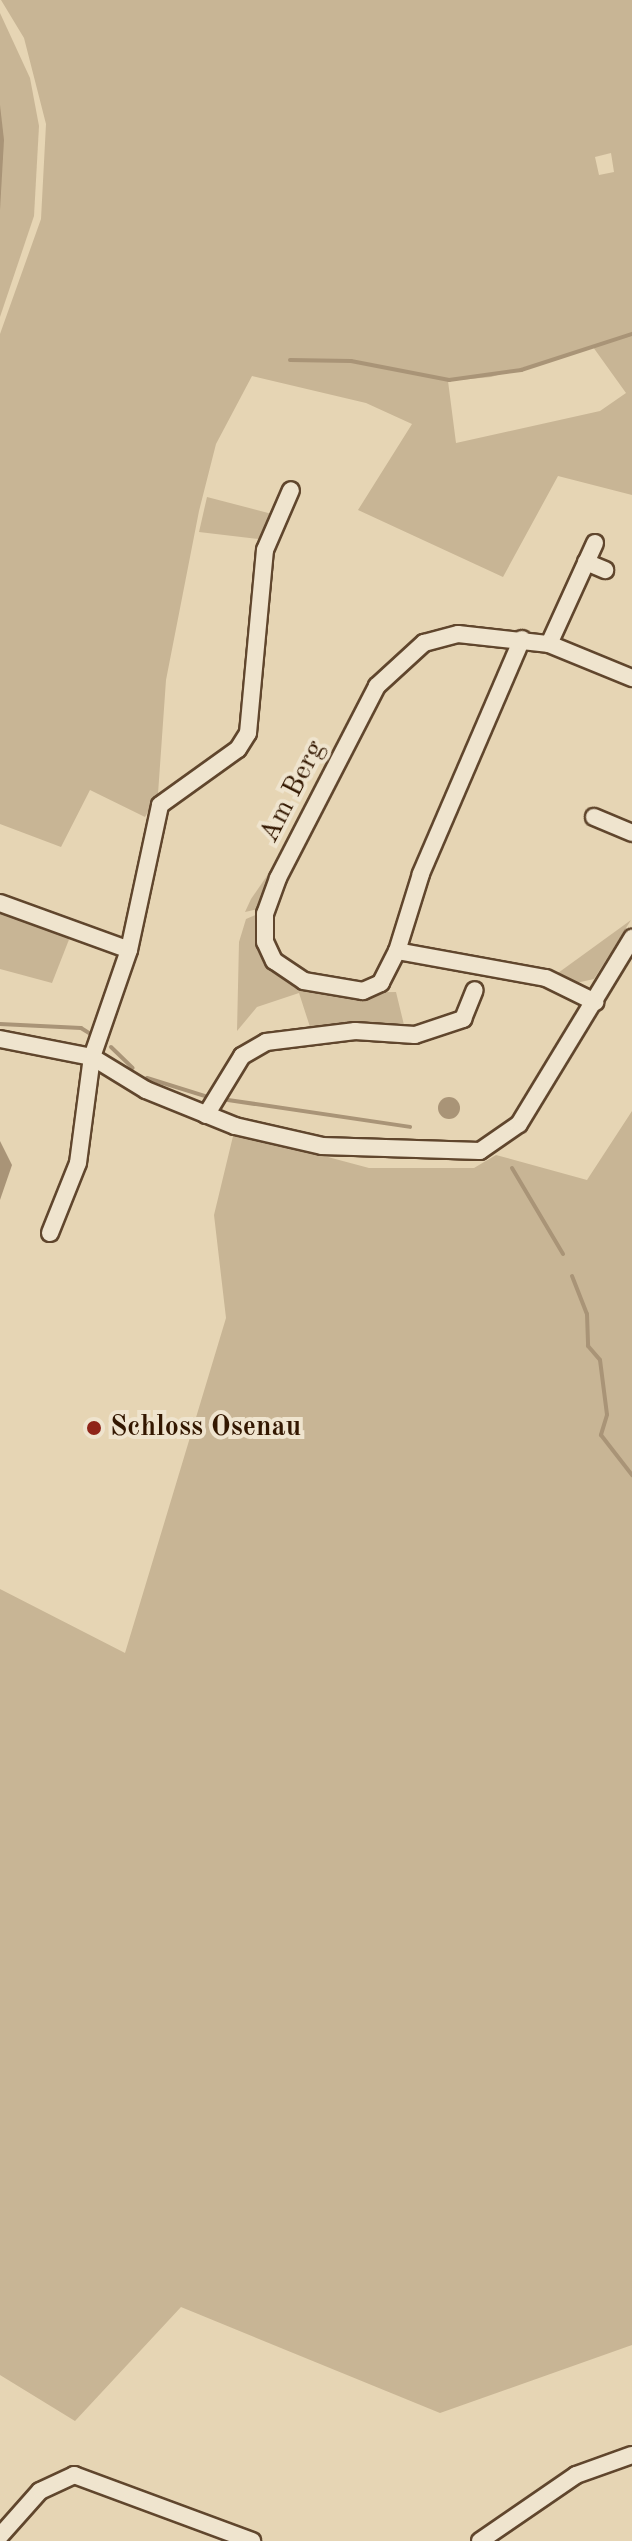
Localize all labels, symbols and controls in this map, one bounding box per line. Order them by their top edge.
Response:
street label: Am Berg [253,735,333,849]
place label: Schloss Osenau [110,1411,301,1445]
marker: Schloss Osenau [85,1419,103,1437]

